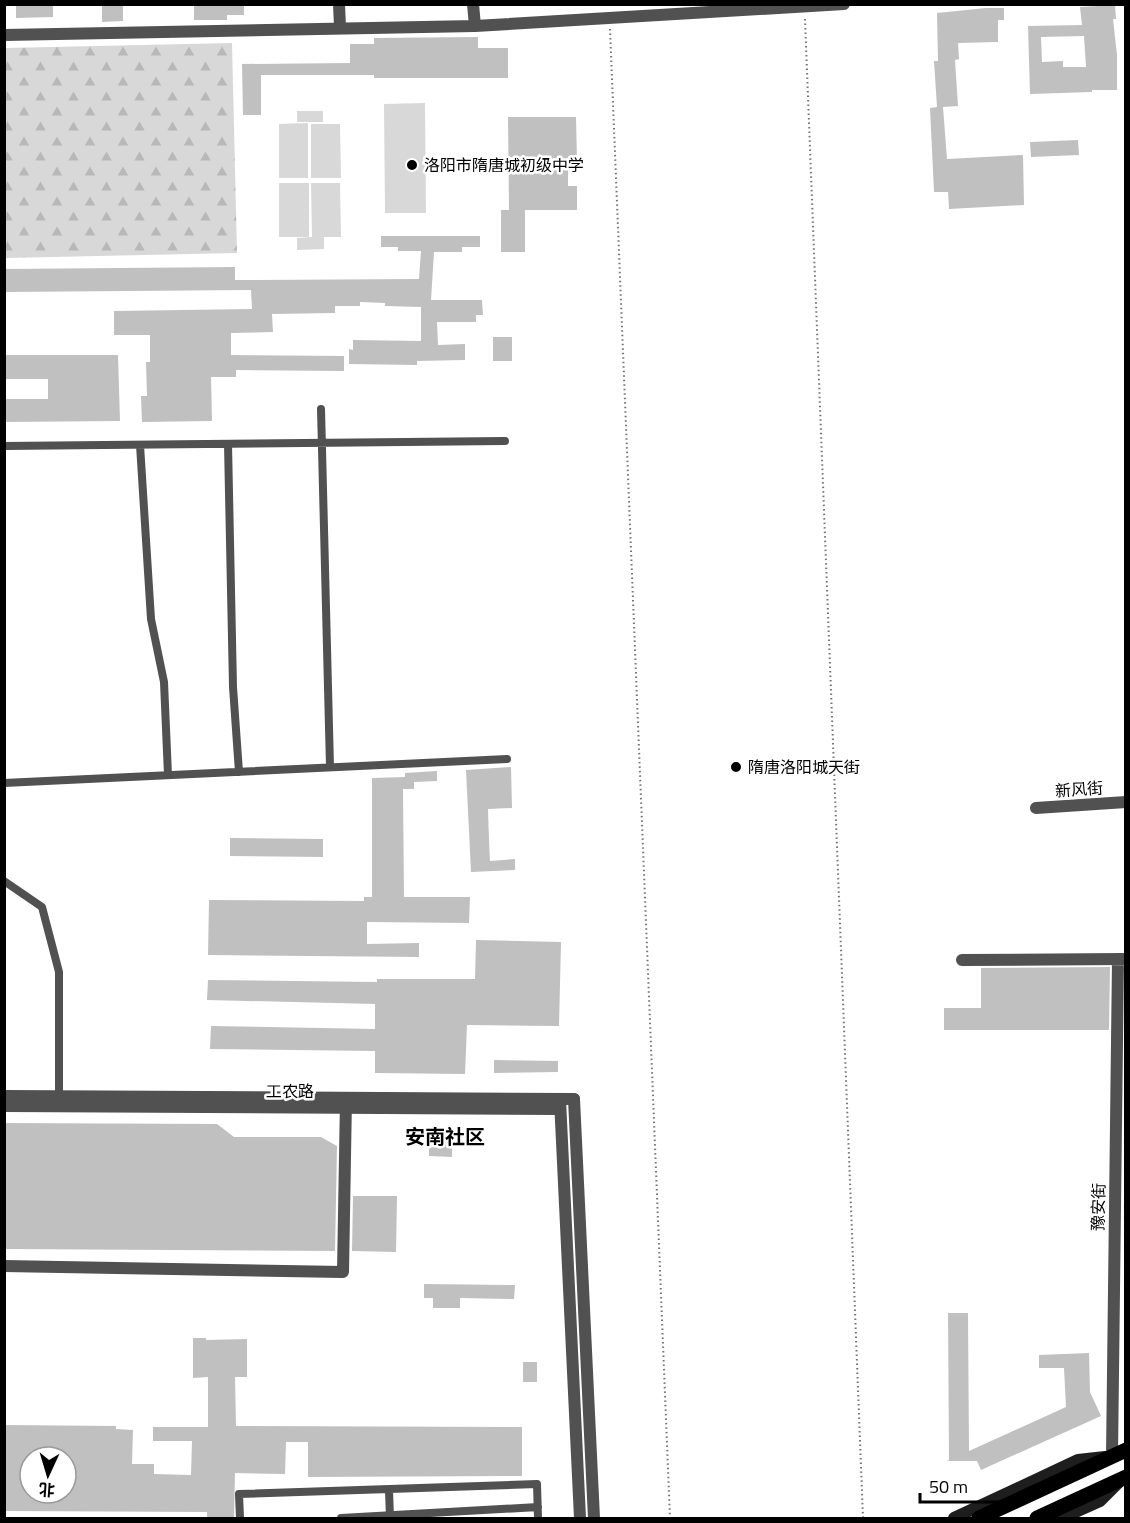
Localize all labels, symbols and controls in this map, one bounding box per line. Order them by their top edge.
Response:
place label: 洛阳市隋唐城初级中学 [424,153,584,177]
marker: 洛阳市隋唐城初级中学 [405,158,419,172]
place label: 隋唐洛阳城天街 [748,755,860,779]
marker: 隋唐洛阳城天街 [729,760,743,774]
street label: 新风街 [1054,775,1104,803]
street label: 工农路 [266,1079,314,1103]
district label: 安南社区 [405,1121,485,1152]
street label: 豫安街 [1086,1183,1110,1231]
north arrow [18,1445,78,1505]
scale bar [920,1466,1018,1504]
text: 50 m [929,1473,968,1500]
text: 北 [38,1477,56,1502]

